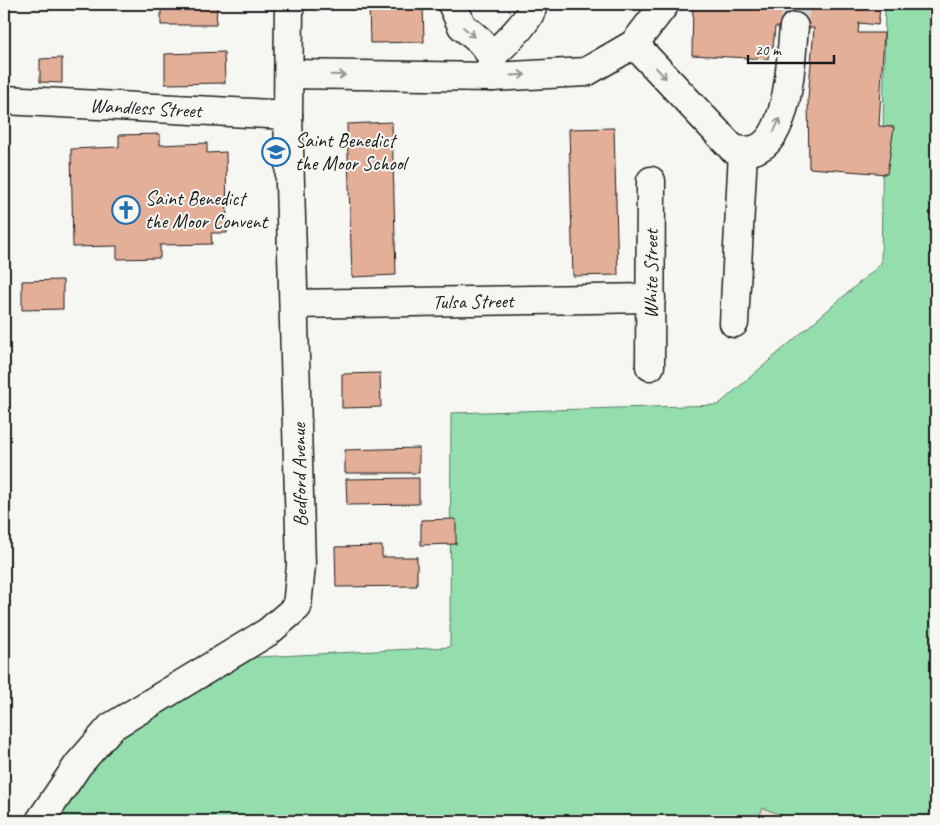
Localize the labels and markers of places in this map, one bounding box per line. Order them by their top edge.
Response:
place label: Saint Benedict the Moor School [295,128,410,176]
school or university icon: Saint Benedict the Moor School [261,137,291,167]
place label: Saint Benedict the Moor Convent [145,186,269,234]
church icon: Saint Benedict the Moor Convent [111,195,141,225]

